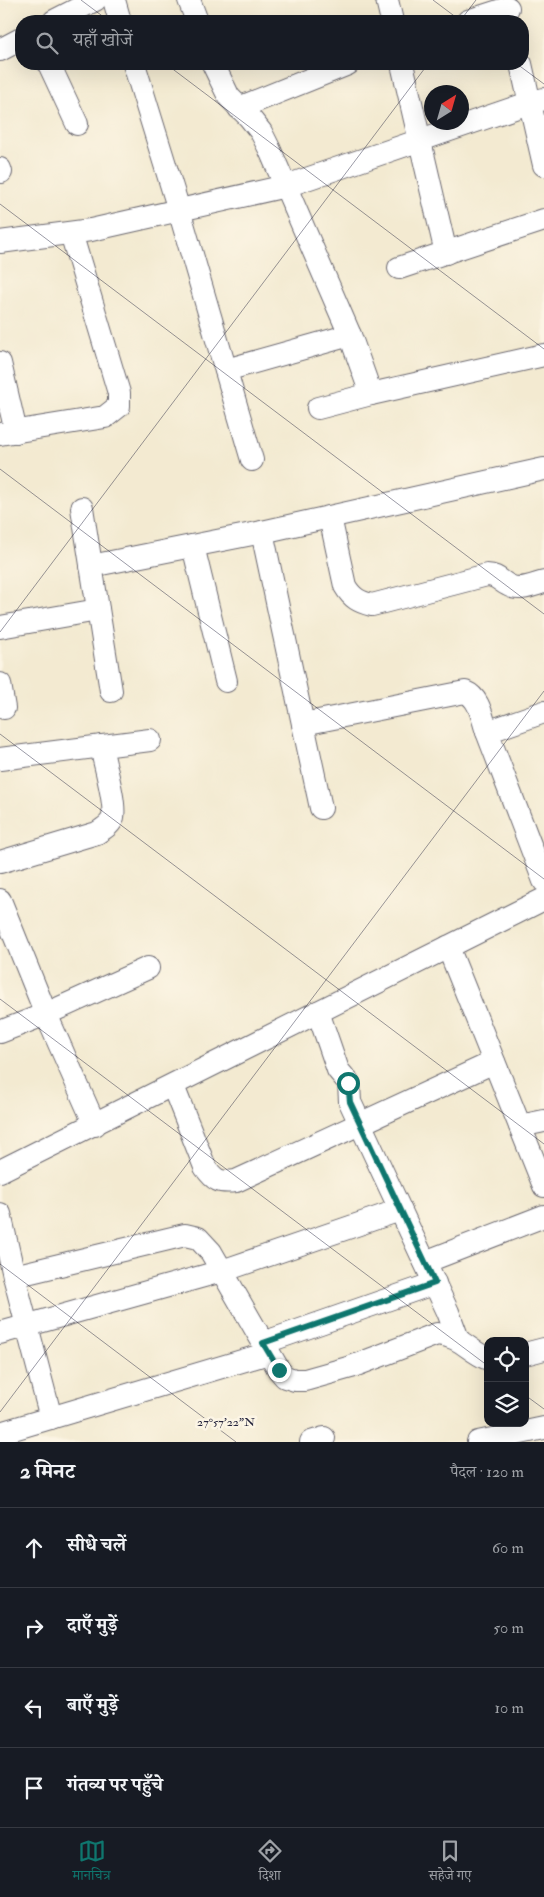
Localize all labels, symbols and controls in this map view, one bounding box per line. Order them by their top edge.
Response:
search box [15,15,529,70]
text: यहाँ खोजें [73,28,133,52]
icon: search [33,29,61,57]
north arrow [424,85,469,130]
route start [337,1072,360,1095]
map controls [484,1337,529,1427]
button: locate [484,1337,529,1382]
route end [268,1359,291,1382]
button: layers [484,1382,529,1427]
text: 27°57'22"N [197,1415,255,1430]
text: 2 मिनट [20,1458,75,1485]
text: पैदल · 120 m [450,1462,524,1482]
text: सीधे चलें [67,1533,126,1557]
icon: ahead [20,1534,48,1562]
text: 60 m [492,1538,524,1558]
text: दाएँ मुड़ें [67,1613,118,1637]
icon: right [20,1614,48,1642]
text: 50 m [493,1618,524,1638]
text: बाएँ मुड़ें [67,1693,118,1717]
icon: left [20,1694,48,1722]
text: 10 m [494,1698,524,1718]
text: गंतव्य पर पहुँचे [67,1773,163,1797]
icon: arrive [20,1774,48,1802]
tab: मानचित्र [73,1837,111,1889]
tab: दिशा [256,1837,284,1889]
tab: सहेजे गए [429,1837,471,1889]

